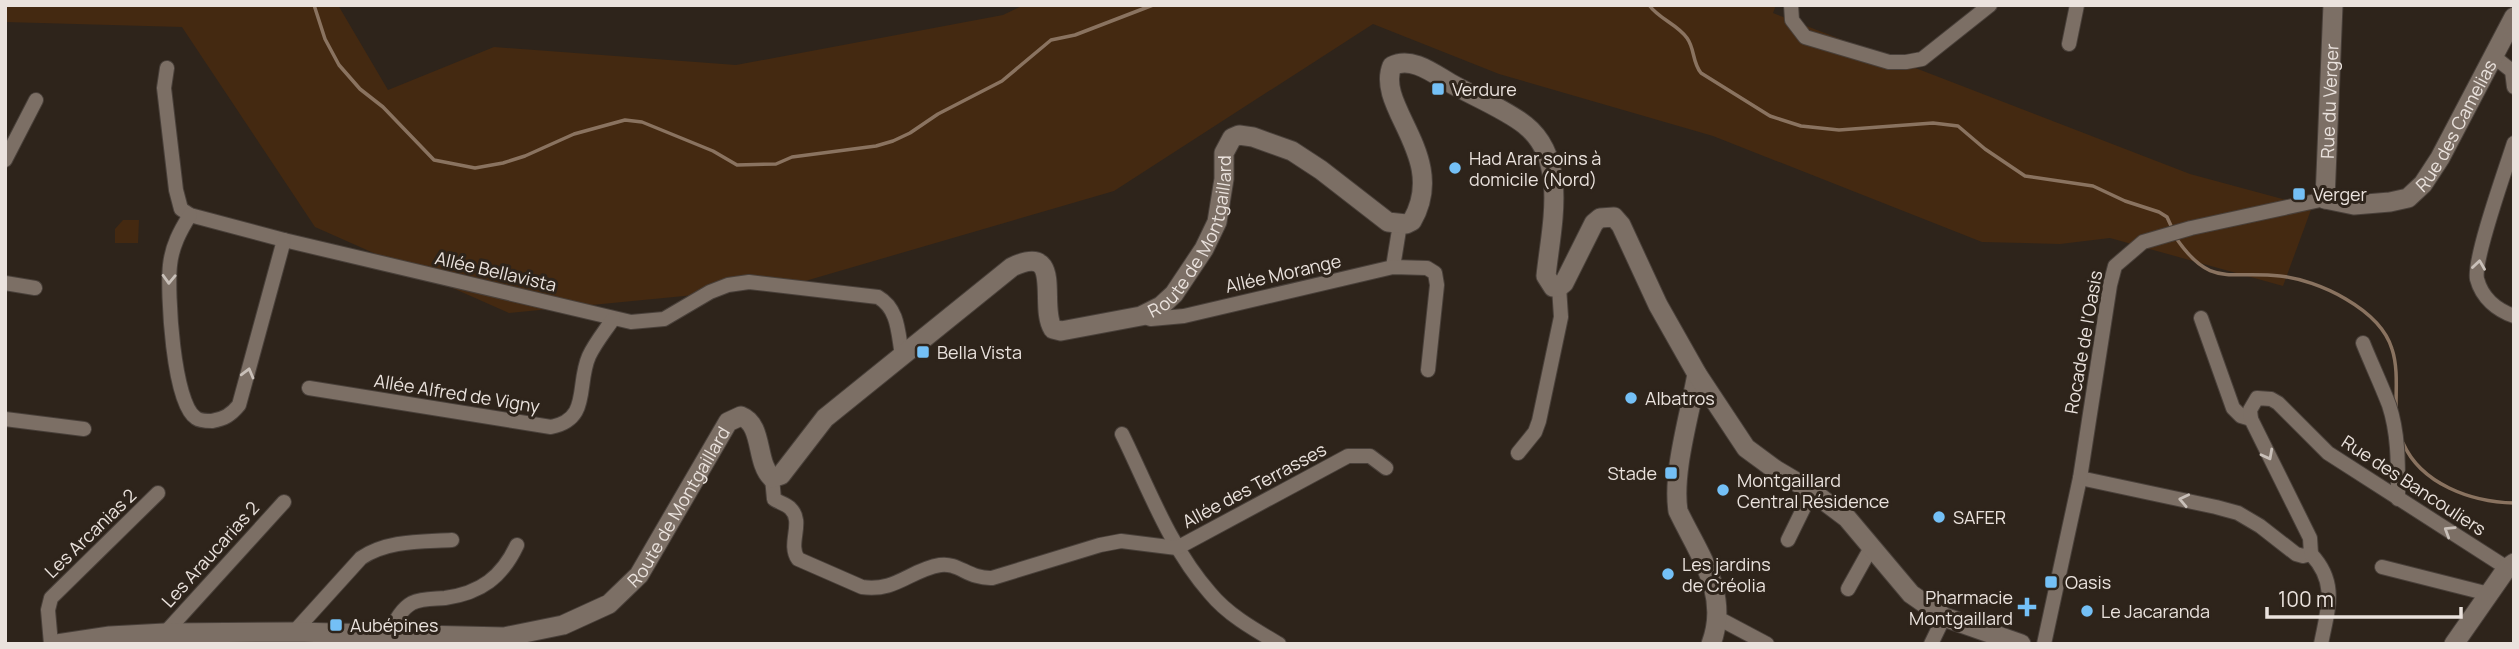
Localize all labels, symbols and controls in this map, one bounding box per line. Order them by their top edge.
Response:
street label: Rue du Verger [2315,42,2343,159]
street label: Rue des Camelias [2410,55,2502,197]
place label: Verdure [1452,77,1517,101]
marker: Verdure [1430,81,1446,97]
place label: Had Arar soins à domicile (Nord) [1469,146,1601,191]
street label: Route de Montgaillard [1144,155,1236,323]
marker: Had Arar soins à domicile (Nord) [1447,160,1463,176]
place label: Verger [2313,182,2368,206]
marker: Verger [2291,186,2307,202]
street label: Allée Bellavista [433,245,559,297]
street label: Allée Morange [1223,248,1343,298]
one-way arrow [2471,259,2486,271]
street label: Rocade de l'Oasis [2059,268,2107,416]
one-way arrow [162,274,177,285]
place label: Bella Vista [937,340,1022,364]
marker: Bella Vista [915,344,931,360]
one-way arrow [240,367,254,379]
street label: Allée Alfred de Vigny [372,368,542,418]
place label: Albatros [1645,386,1715,410]
marker: Albatros [1623,390,1639,406]
street label: Route de Montgaillard [622,422,735,592]
street label: Rue des Bancouliers [2337,429,2491,541]
street label: Allée des Terrasses [1178,437,1330,533]
one-way arrow [2259,448,2273,461]
place label: Stade [1608,461,1657,485]
marker: Stade [1663,465,1679,481]
place label: Montgaillard Central Résidence [1737,468,1889,513]
marker: Montgaillard Central Résidence [1715,482,1731,498]
street label: Les Arcanias 2 [39,483,141,583]
one-way arrow [2178,493,2190,508]
street label: Les Araucarias 2 [156,496,264,612]
place label: SAFER [1953,505,2006,529]
marker: SAFER [1931,509,1947,525]
one-way arrow [2444,527,2457,540]
place label: Les jardins de Créolia [1682,552,1771,597]
marker: Les jardins de Créolia [1660,566,1676,582]
place label: Oasis [2065,570,2111,594]
marker: Oasis [2043,574,2059,590]
scale bar [2267,576,2461,620]
place label: Pharmacie Montgaillard [1909,585,2013,630]
text: 100 m [2278,585,2334,613]
marker: Pharmacie Montgaillard [2019,599,2035,615]
place label: Le Jacaranda [2101,599,2210,623]
marker: Le Jacaranda [2079,603,2095,619]
place label: Aubépines [350,613,438,637]
marker: Aubépines [328,617,344,633]

